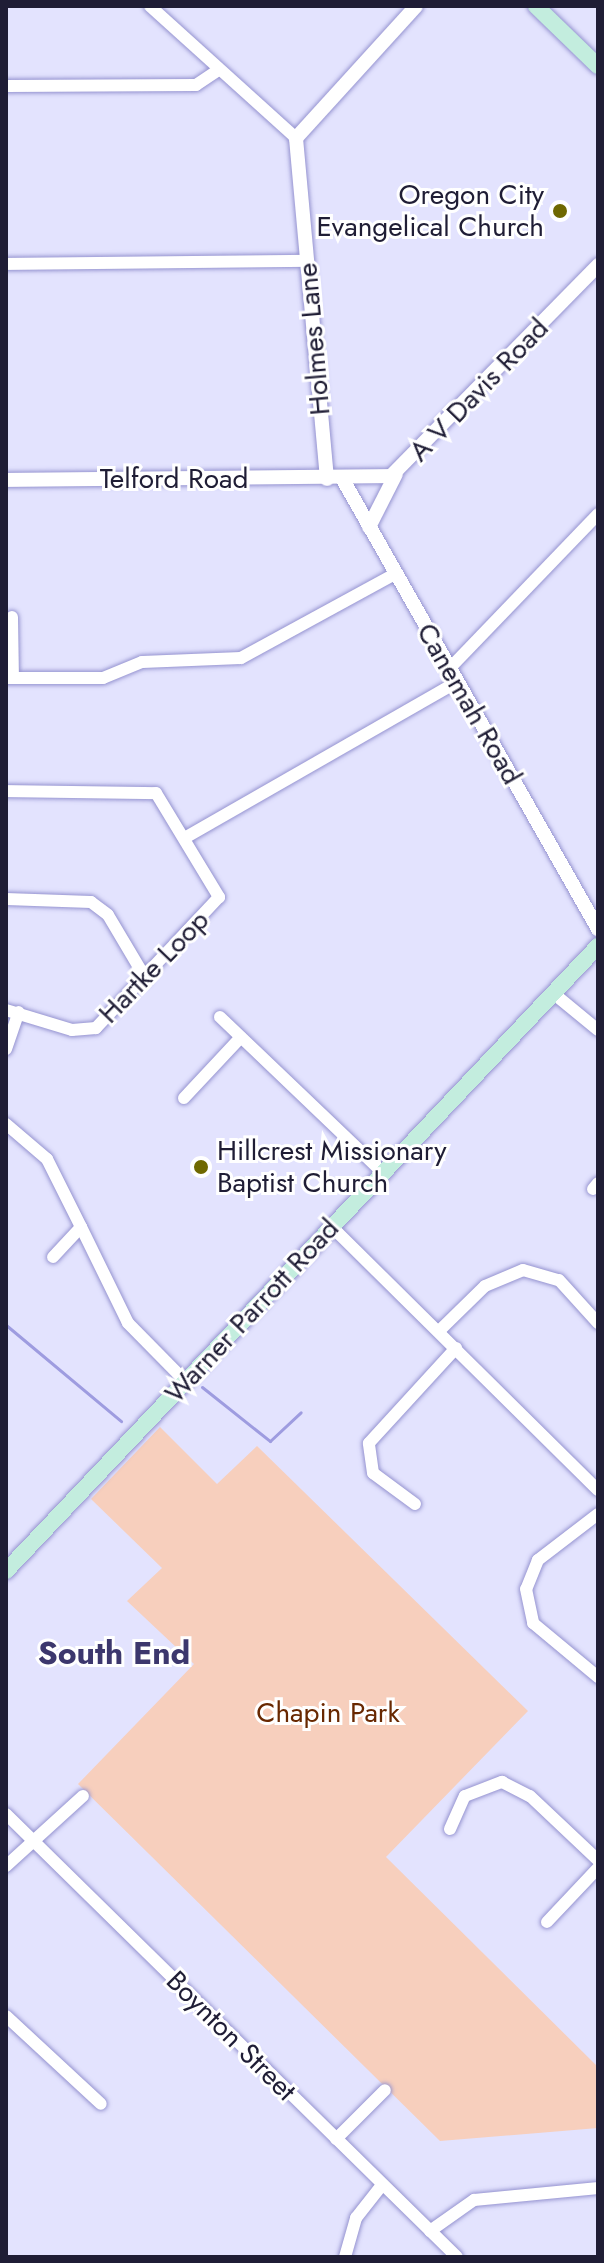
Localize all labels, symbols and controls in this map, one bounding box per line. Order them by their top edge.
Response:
place label: Oregon City Evangelical Church [316,178,544,244]
marker: Oregon City Evangelical Church [551,202,569,220]
street label: Holmes Lane [291,261,337,417]
street label: A V Davis Road [402,312,556,468]
street label: Telford Road [100,462,248,496]
street label: Canemah Road [409,617,529,791]
street label: Hartke Loop [92,904,216,1030]
place label: Hillcrest Missionary Baptist Church [217,1134,447,1200]
marker: Hillcrest Missionary Baptist Church [192,1158,210,1176]
street label: Warner Parrott Road [158,1212,346,1410]
district label: South End [38,1634,190,1672]
park label: Chapin Park [256,1696,400,1730]
street label: Boynton Street [159,1964,303,2108]

